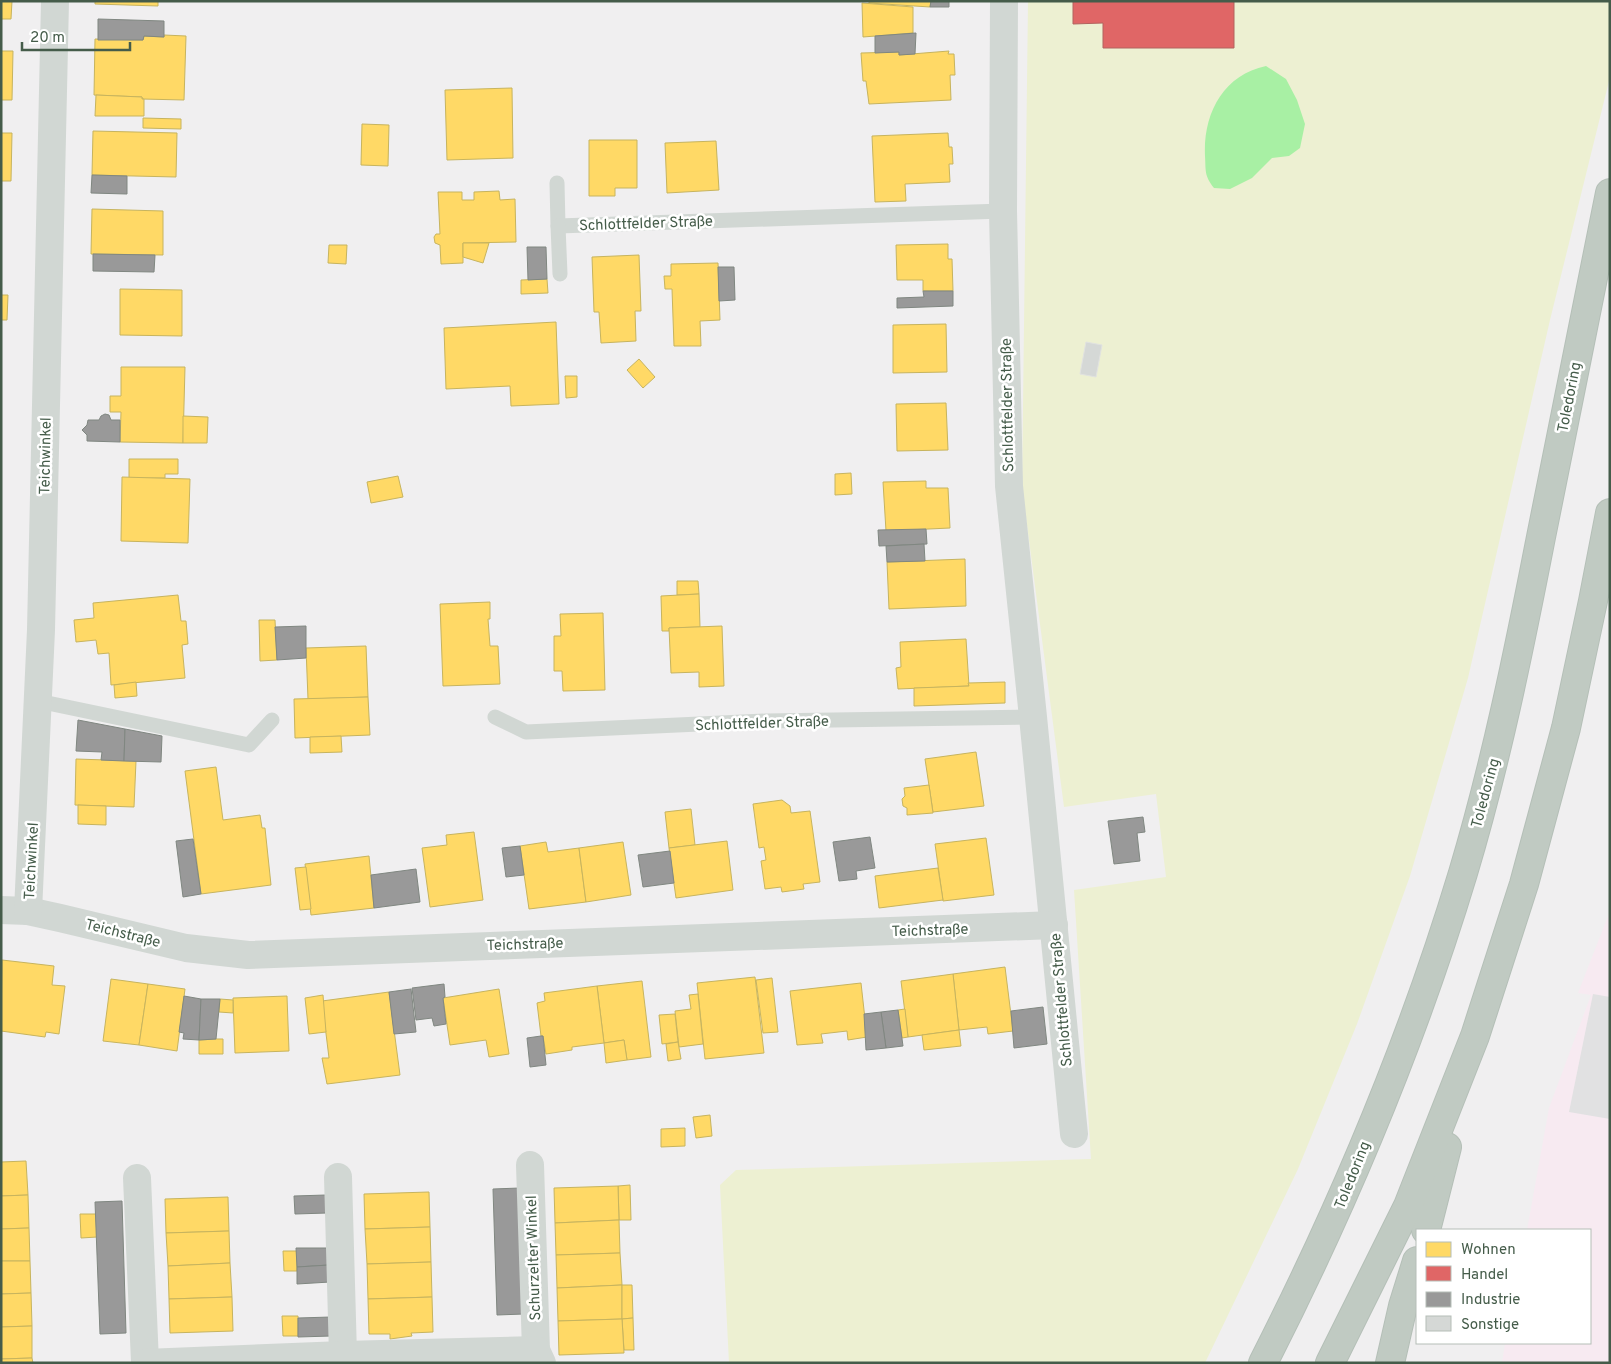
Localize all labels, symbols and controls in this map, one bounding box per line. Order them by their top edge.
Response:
scale bar [22,20,130,52]
text: 20 m [30,29,65,48]
street label: Schlottfelder Straße [579,213,713,236]
street label: Schlottfelder Straße [998,338,1019,472]
street label: Toledoring [1554,360,1587,434]
street label: Teichwinkel [36,417,57,495]
street label: Schlottfelder Straße [695,713,829,736]
street label: Toledoring [1468,756,1505,830]
street label: Teichwinkel [21,822,44,900]
street label: Teichstraße [83,916,162,953]
street label: Teichstraße [891,921,969,942]
street label: Schlottfelder Straße [1047,932,1078,1067]
street label: Teichstraße [486,935,564,956]
street label: Toledoring [1331,1139,1376,1212]
street label: Schurzelter Winkel [523,1195,546,1321]
legend [1416,1229,1591,1344]
text: Wohnen [1461,1241,1516,1260]
text: Handel [1461,1266,1508,1285]
text: Industrie [1461,1291,1520,1310]
text: Sonstige [1461,1316,1519,1335]

